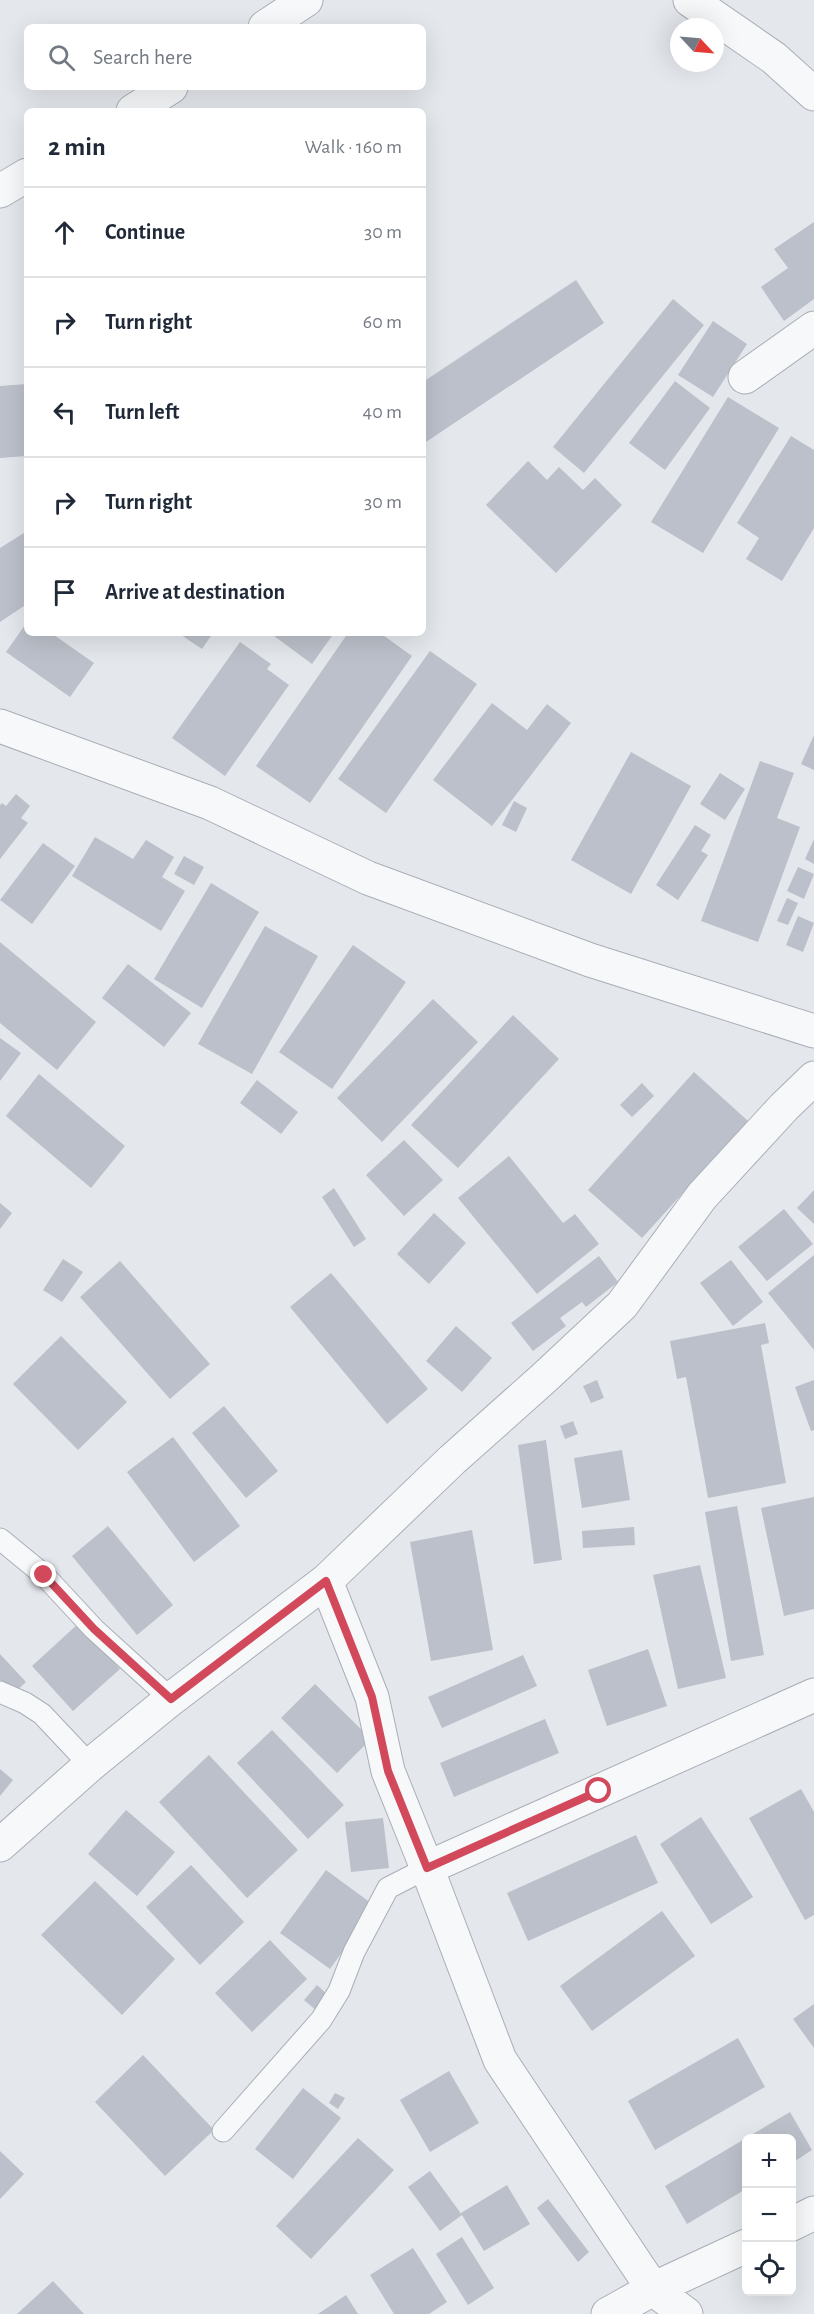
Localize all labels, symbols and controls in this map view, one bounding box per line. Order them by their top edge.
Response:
north arrow [670,18,724,72]
search box [24,24,426,90]
icon: search [45,41,78,74]
text: Search here [93,46,192,68]
text: 2 min [48,134,106,160]
text: Walk · 160 m [305,137,402,157]
icon: ahead [48,216,81,249]
text: Continue [105,221,185,243]
text: 30 m [364,222,402,242]
icon: right [48,306,81,339]
text: Turn right [105,311,192,333]
text: 60 m [363,312,402,332]
icon: left [48,396,81,429]
text: Turn left [105,401,179,423]
text: 40 m [363,402,402,422]
icon: right [48,486,81,519]
text: Turn right [105,491,192,513]
text: 30 m [364,492,402,512]
icon: arrive [48,576,81,609]
text: Arrive at destination [105,581,285,603]
route end [30,1561,56,1587]
route start [585,1777,611,1803]
map controls [742,2134,796,2296]
button: + [742,2134,796,2188]
button: − [742,2188,796,2242]
button: locate [742,2242,796,2296]

